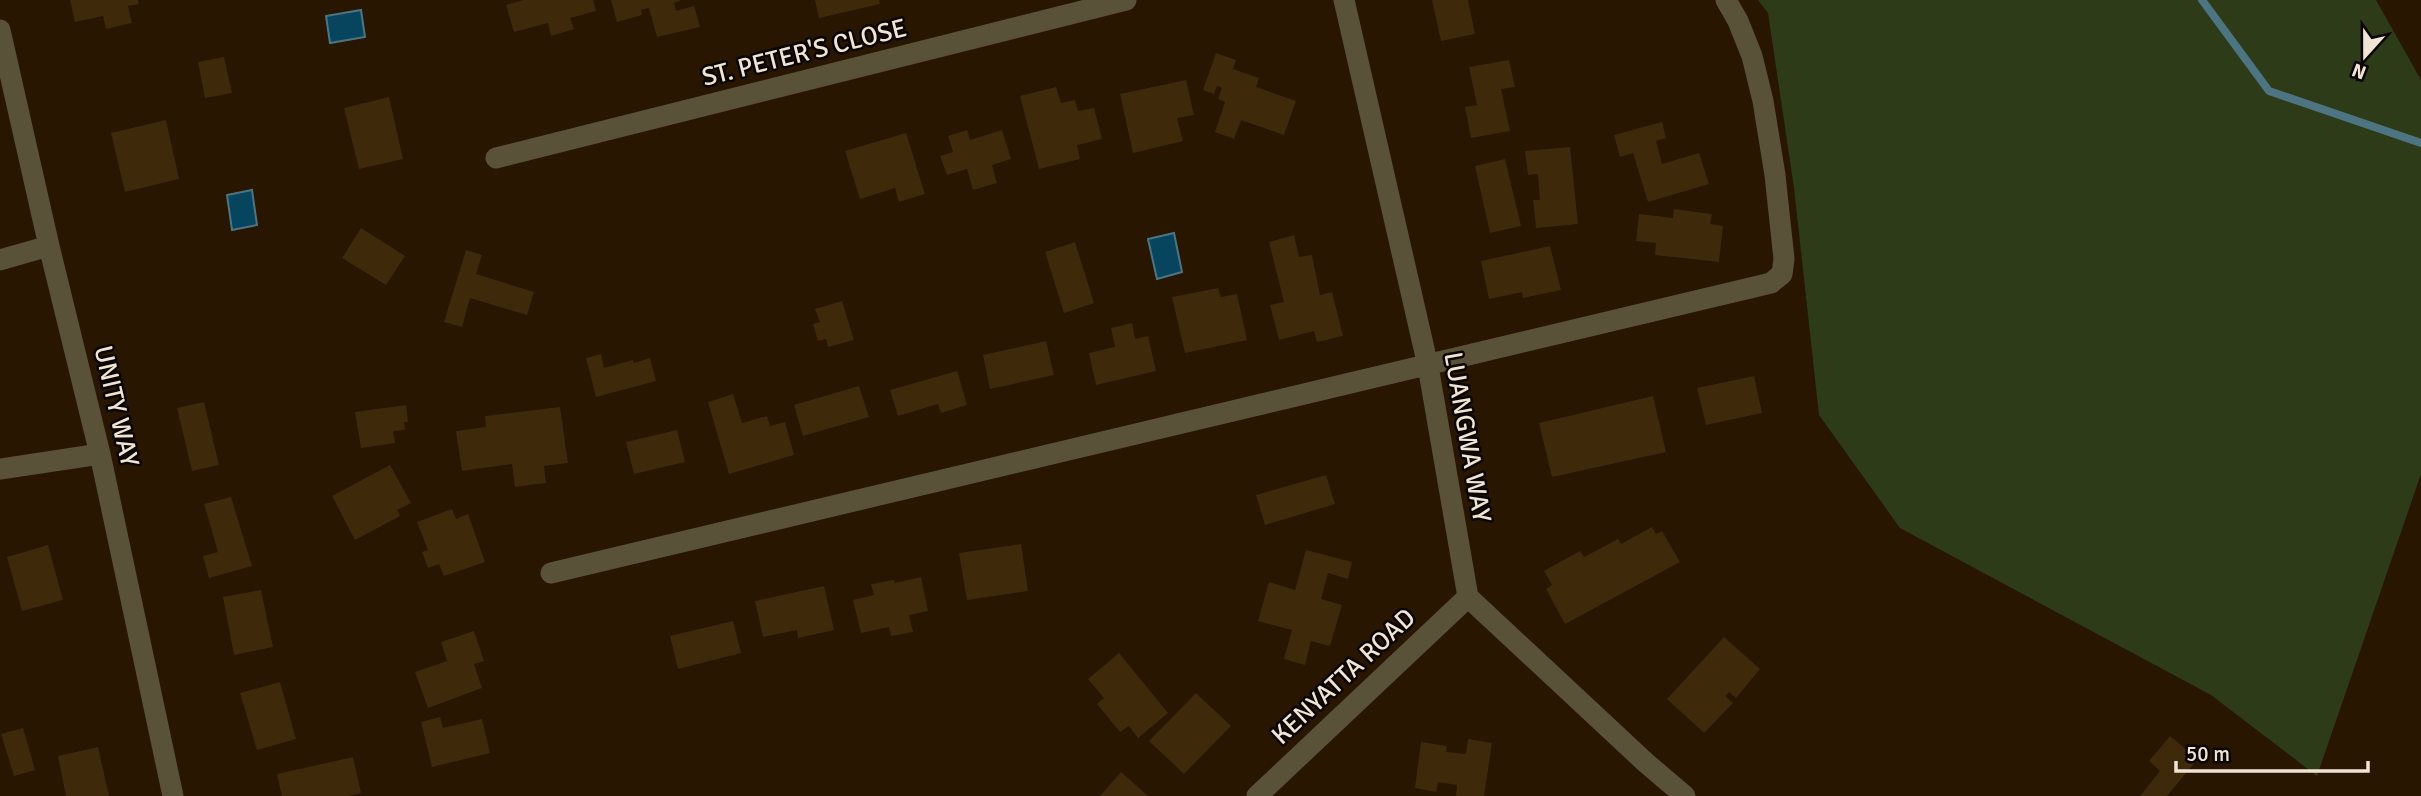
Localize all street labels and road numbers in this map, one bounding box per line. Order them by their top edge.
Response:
street label: ST. PETER'S CLOSE [699,12,910,94]
street label: UNITY WAY [87,343,145,470]
street label: LUANGWA WAY [1436,350,1498,525]
street label: KENYATTA ROAD [1265,602,1422,752]

